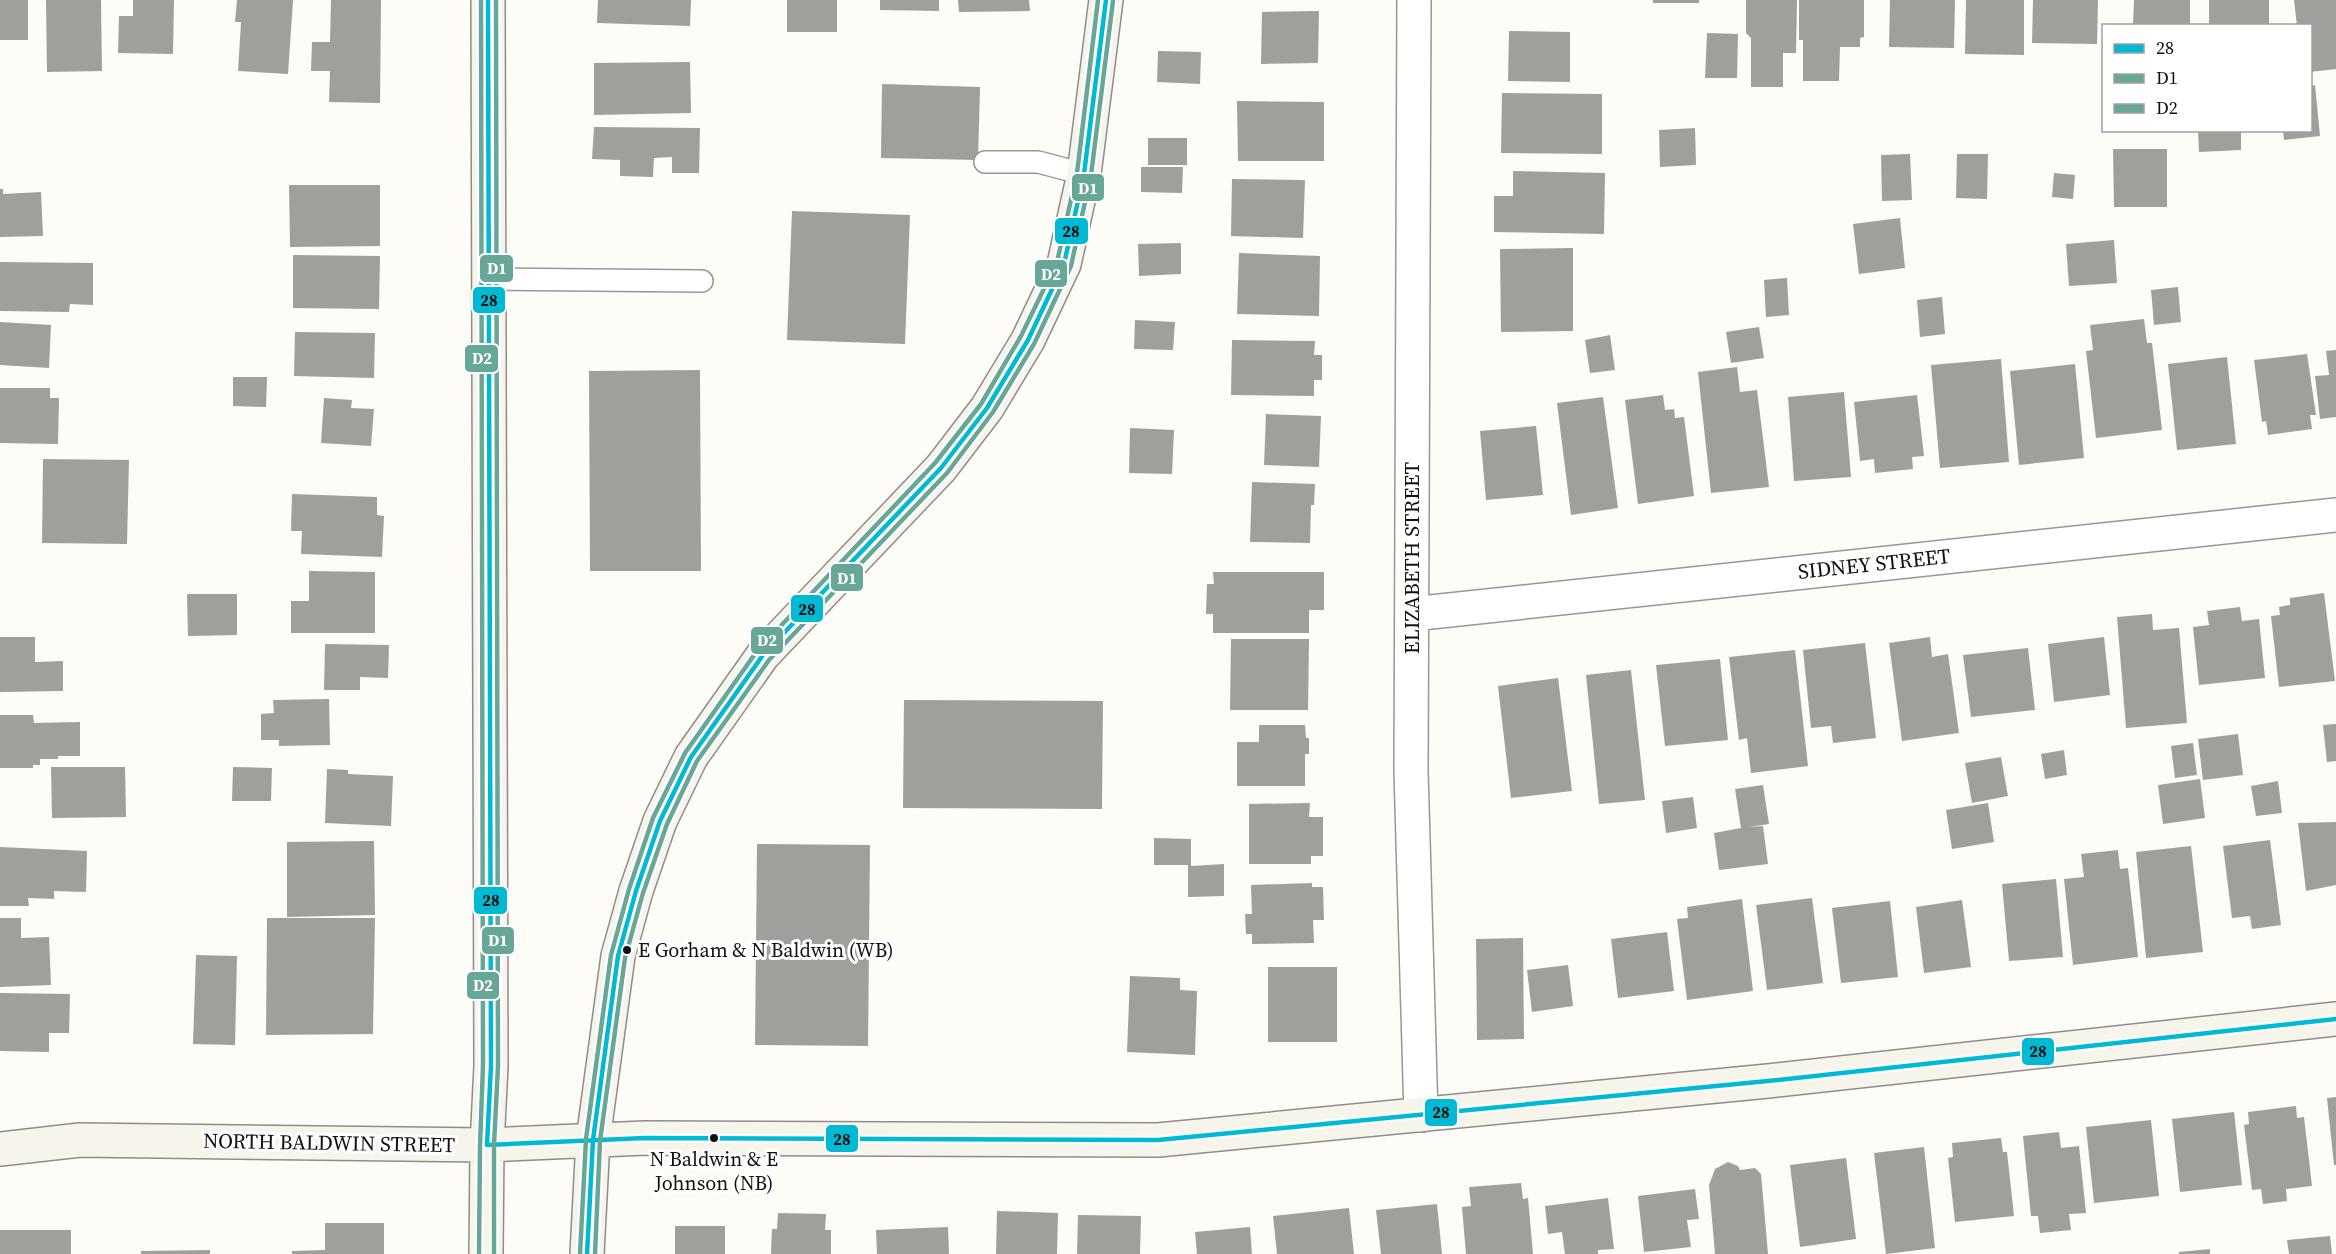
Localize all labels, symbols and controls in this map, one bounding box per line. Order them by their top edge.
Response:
legend [2102,24,2312,132]
text: 28 [2156,35,2174,60]
text: D1 [2156,65,2178,90]
text: D2 [2156,95,2178,120]
line badge: D1 [1071,173,1105,202]
text: D1 [1078,177,1098,199]
line badge: 28 [1054,217,1089,245]
text: 28 [1062,220,1080,242]
line badge: D1 [479,254,514,283]
text: D1 [487,257,507,279]
line badge: D2 [1034,259,1068,288]
text: D2 [1041,263,1061,285]
line badge: 28 [472,286,506,314]
text: 28 [480,289,498,311]
line badge: D2 [464,344,499,373]
text: D2 [472,347,492,369]
street label: ELIZABETH STREET [1397,462,1426,654]
street label: SIDNEY STREET [1796,541,1952,586]
line badge: D1 [830,563,864,592]
text: D1 [837,567,857,589]
line badge: 28 [790,594,824,623]
text: 28 [798,598,816,620]
line badge: D2 [750,626,784,655]
text: D2 [757,629,777,651]
line badge: 28 [473,886,508,915]
text: 28 [482,889,500,911]
line badge: D1 [481,926,515,955]
text: D1 [488,929,508,951]
place label: E Gorham & N Baldwin (WB) [638,936,894,964]
marker: E Gorham & N Baldwin (WB) [621,944,633,956]
line badge: D2 [466,971,500,1000]
text: D2 [473,974,493,996]
line badge: 28 [2021,1037,2055,1066]
text: 28 [2029,1040,2047,1062]
line badge: 28 [1424,1098,1458,1127]
text: 28 [1432,1101,1450,1123]
line badge: 28 [825,1124,859,1153]
street label: NORTH BALDWIN STREET [203,1126,456,1159]
text: 28 [833,1128,851,1150]
marker: N Baldwin & E Johnson (NB) [708,1132,720,1144]
place label: N Baldwin & E Johnson (NB) [650,1145,778,1197]

